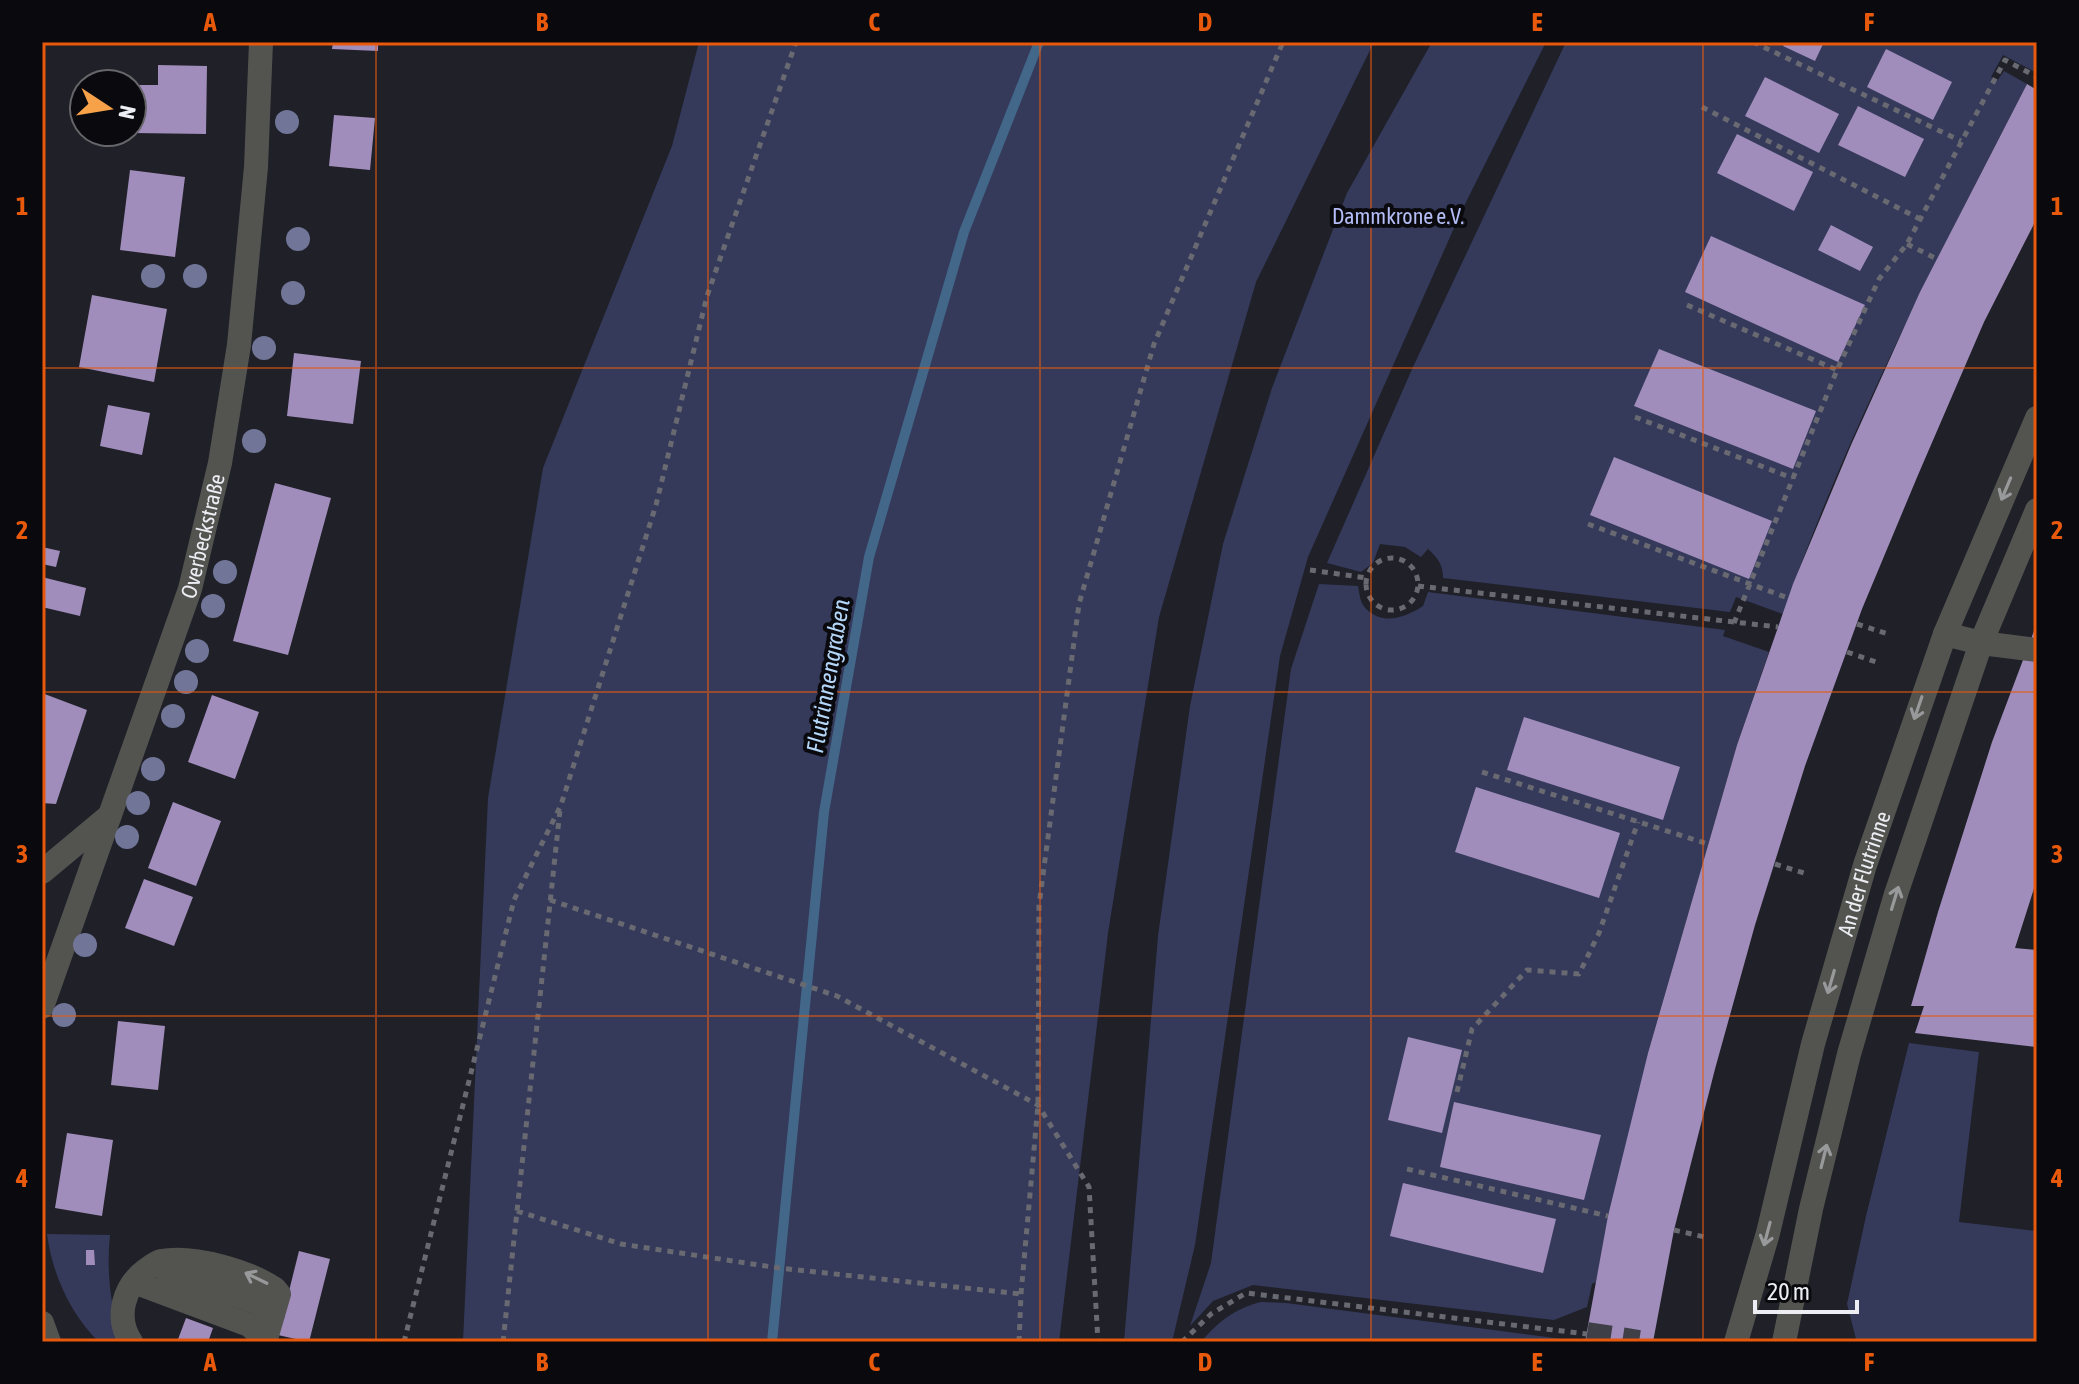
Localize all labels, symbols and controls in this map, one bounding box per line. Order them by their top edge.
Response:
text: A [203,7,217,37]
text: B [536,7,549,37]
text: C [868,7,880,37]
text: D [1198,7,1212,37]
text: E [1531,7,1543,37]
text: F [1864,7,1875,37]
north arrow [68,68,148,148]
text: N [113,103,142,121]
text: 1 [16,191,28,221]
text: 1 [2051,191,2063,221]
park label: Dammkrone e.V. [1332,203,1464,229]
street label: Overbeckstraße [175,471,230,602]
one-way arrow [1998,477,2013,501]
text: 2 [16,515,28,545]
text: 2 [2051,515,2063,545]
water label: Flutrinnengraben [801,597,855,755]
one-way arrow [1910,695,1924,719]
street label: An der Flutrinne [1832,808,1896,939]
text: 3 [16,839,28,869]
text: 3 [2051,839,2063,869]
one-way arrow [1889,886,1904,911]
one-way arrow [1823,969,1838,995]
one-way arrow [1817,1144,1832,1170]
text: 4 [15,1163,28,1193]
text: 4 [2050,1163,2063,1193]
one-way arrow [1759,1221,1774,1247]
scale bar [1755,1264,1857,1314]
one-way arrow [244,1270,268,1285]
text: 20 m [1767,1278,1810,1305]
text: A [203,1347,217,1377]
text: B [536,1347,549,1377]
text: C [868,1347,880,1377]
text: D [1198,1347,1212,1377]
text: E [1531,1347,1543,1377]
text: F [1864,1347,1875,1377]

